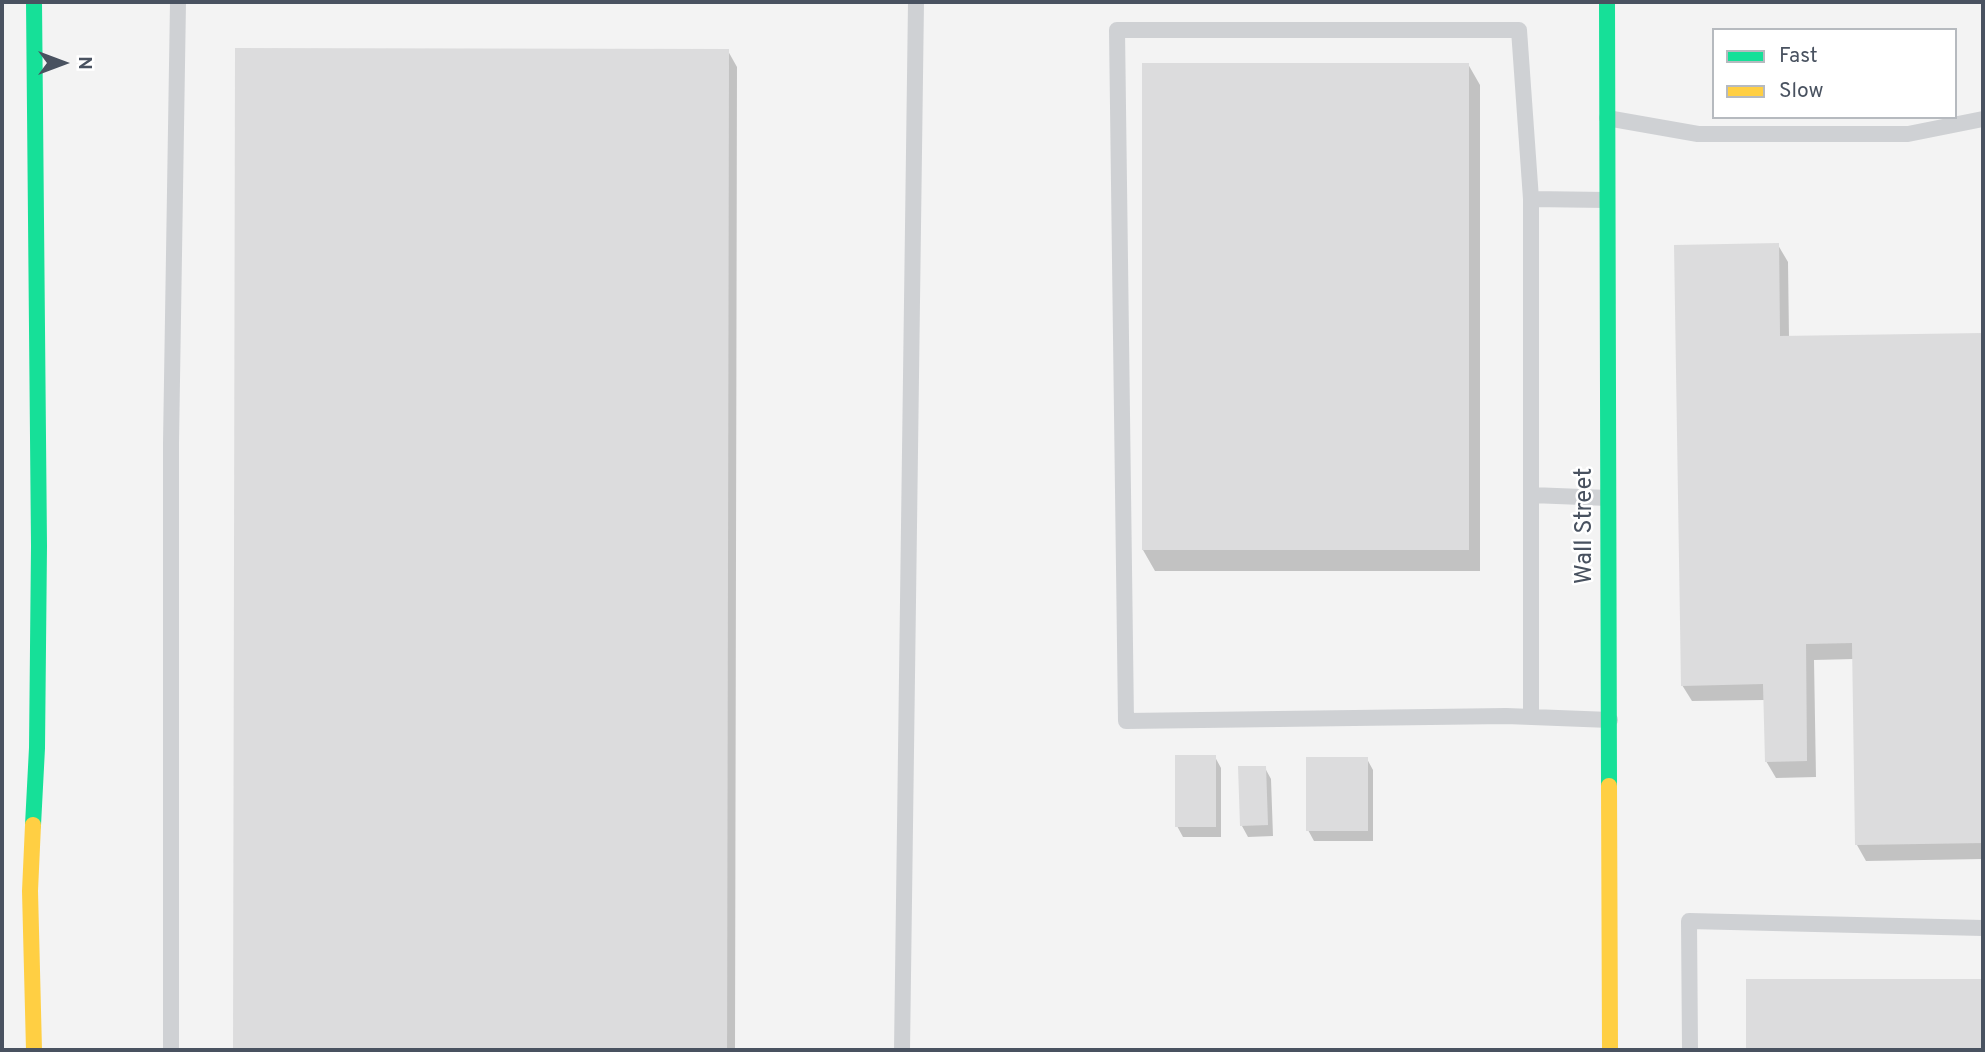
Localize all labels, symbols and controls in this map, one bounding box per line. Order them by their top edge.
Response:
north arrow [28,28,98,98]
legend [1712,28,1957,119]
text: Fast [1779,43,1818,70]
text: N [72,56,96,70]
text: Slow [1779,78,1824,105]
street label: Wall Street [1572,468,1600,584]

